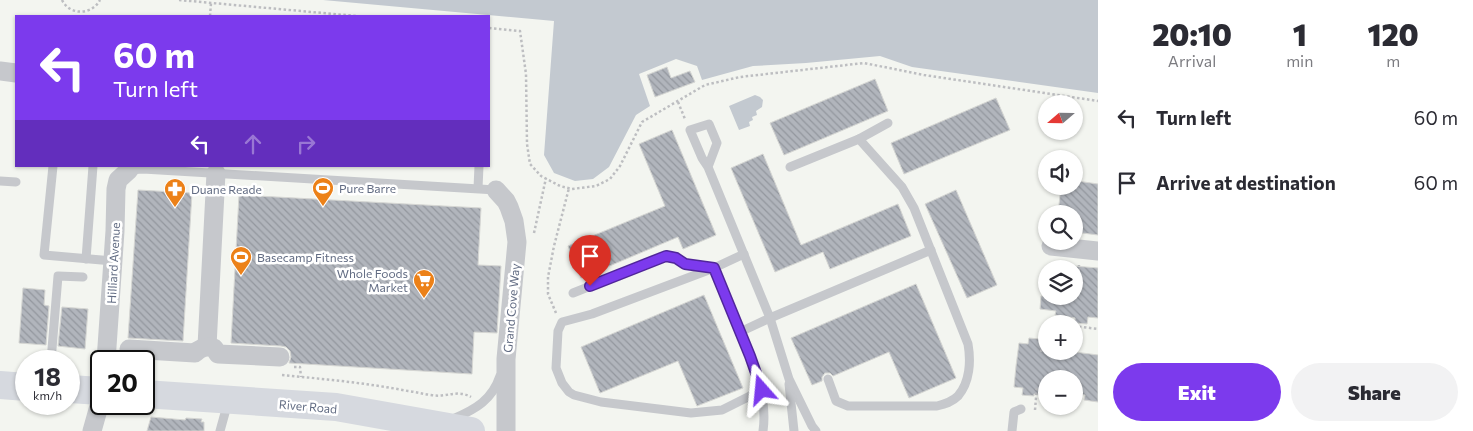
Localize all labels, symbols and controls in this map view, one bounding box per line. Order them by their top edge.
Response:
text: 20:10 [1152,15,1232,52]
text: 1 [1293,15,1307,52]
text: 120 [1368,15,1419,52]
text: 60 m [113,32,195,75]
icon: left [30,35,95,100]
text: Arrival [1168,51,1216,70]
text: min [1286,51,1313,70]
text: m [1386,51,1400,70]
text: Turn left [113,75,198,102]
north arrow [1038,95,1082,140]
map controls [1038,95,1083,415]
icon: left [1113,104,1141,132]
text: Turn left [1156,106,1231,129]
text: 60 m [1414,106,1458,129]
icon: left [186,130,214,158]
icon: ahead [239,130,267,158]
icon: right [292,130,320,158]
button: sound [1038,150,1083,195]
icon: arrive [1113,169,1141,197]
text: Arrive at destination [1156,171,1336,194]
text: 60 m [1414,171,1458,194]
sports icon: Pure Barre [311,176,335,207]
pharmacy icon: Duane Reade [163,177,187,208]
place label: Pure Barre [339,181,396,195]
place label: Duane Reade [191,182,262,196]
button: search [1038,205,1083,250]
street label: Hilliard Avenue [104,222,122,304]
pin [569,235,611,286]
icon: arrive [576,242,604,270]
sports icon: Basecamp Fitness [229,245,253,276]
place label: Basecamp Fitness [257,250,354,264]
button: layers [1038,260,1083,305]
street label: Grand Cove Way [500,263,522,353]
place label: Whole Foods Market [337,266,408,294]
supermarket icon: Whole Foods Market [412,268,436,299]
button: + [1038,315,1083,360]
speed limit sign: 20 [90,350,155,415]
text: 18 [34,361,61,391]
position arrow [735,363,787,415]
button: Exit [1113,363,1281,421]
button: Share [1291,363,1458,421]
button: − [1038,370,1083,415]
text: km/h [33,388,62,402]
street label: River Road [278,396,338,416]

